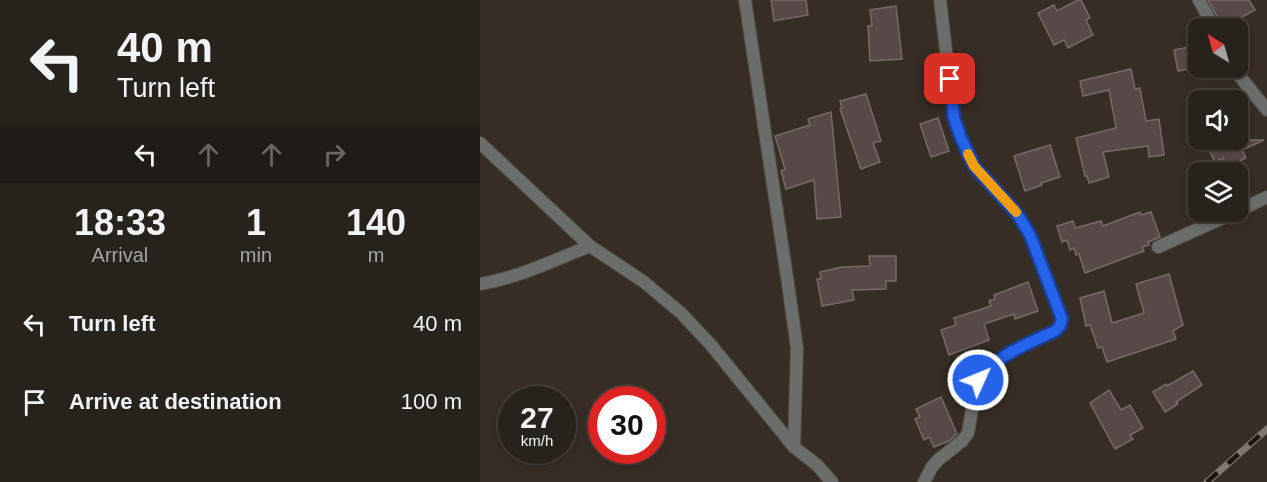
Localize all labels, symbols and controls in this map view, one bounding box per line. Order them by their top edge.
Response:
north arrow [1188,18,1248,78]
map controls [1188,18,1248,222]
icon: left [18,24,96,102]
text: 40 m [117,24,213,71]
pin [924,53,975,104]
icon: arrive [933,62,966,95]
text: Turn left [117,73,215,103]
button: sound [1188,90,1248,150]
icon: left [129,138,162,171]
icon: ahead [192,138,225,171]
icon: ahead [255,138,288,171]
icon: right [318,138,351,171]
button: layers [1188,162,1248,222]
text: 18:33 [74,202,166,243]
text: 1 [246,202,266,243]
text: 140 [346,202,406,243]
text: Arrival [92,244,148,266]
text: min [240,244,272,266]
text: m [368,244,384,266]
icon: left [18,308,51,341]
text: Turn left [69,311,155,336]
text: 40 m [413,311,462,336]
position arrow [946,348,1010,412]
icon: arrive [18,386,51,419]
speed limit sign: 30 [588,386,666,464]
text: Arrive at destination [69,389,282,414]
text: 100 m [401,389,462,414]
text: 27 [520,401,554,434]
text: km/h [521,432,553,449]

